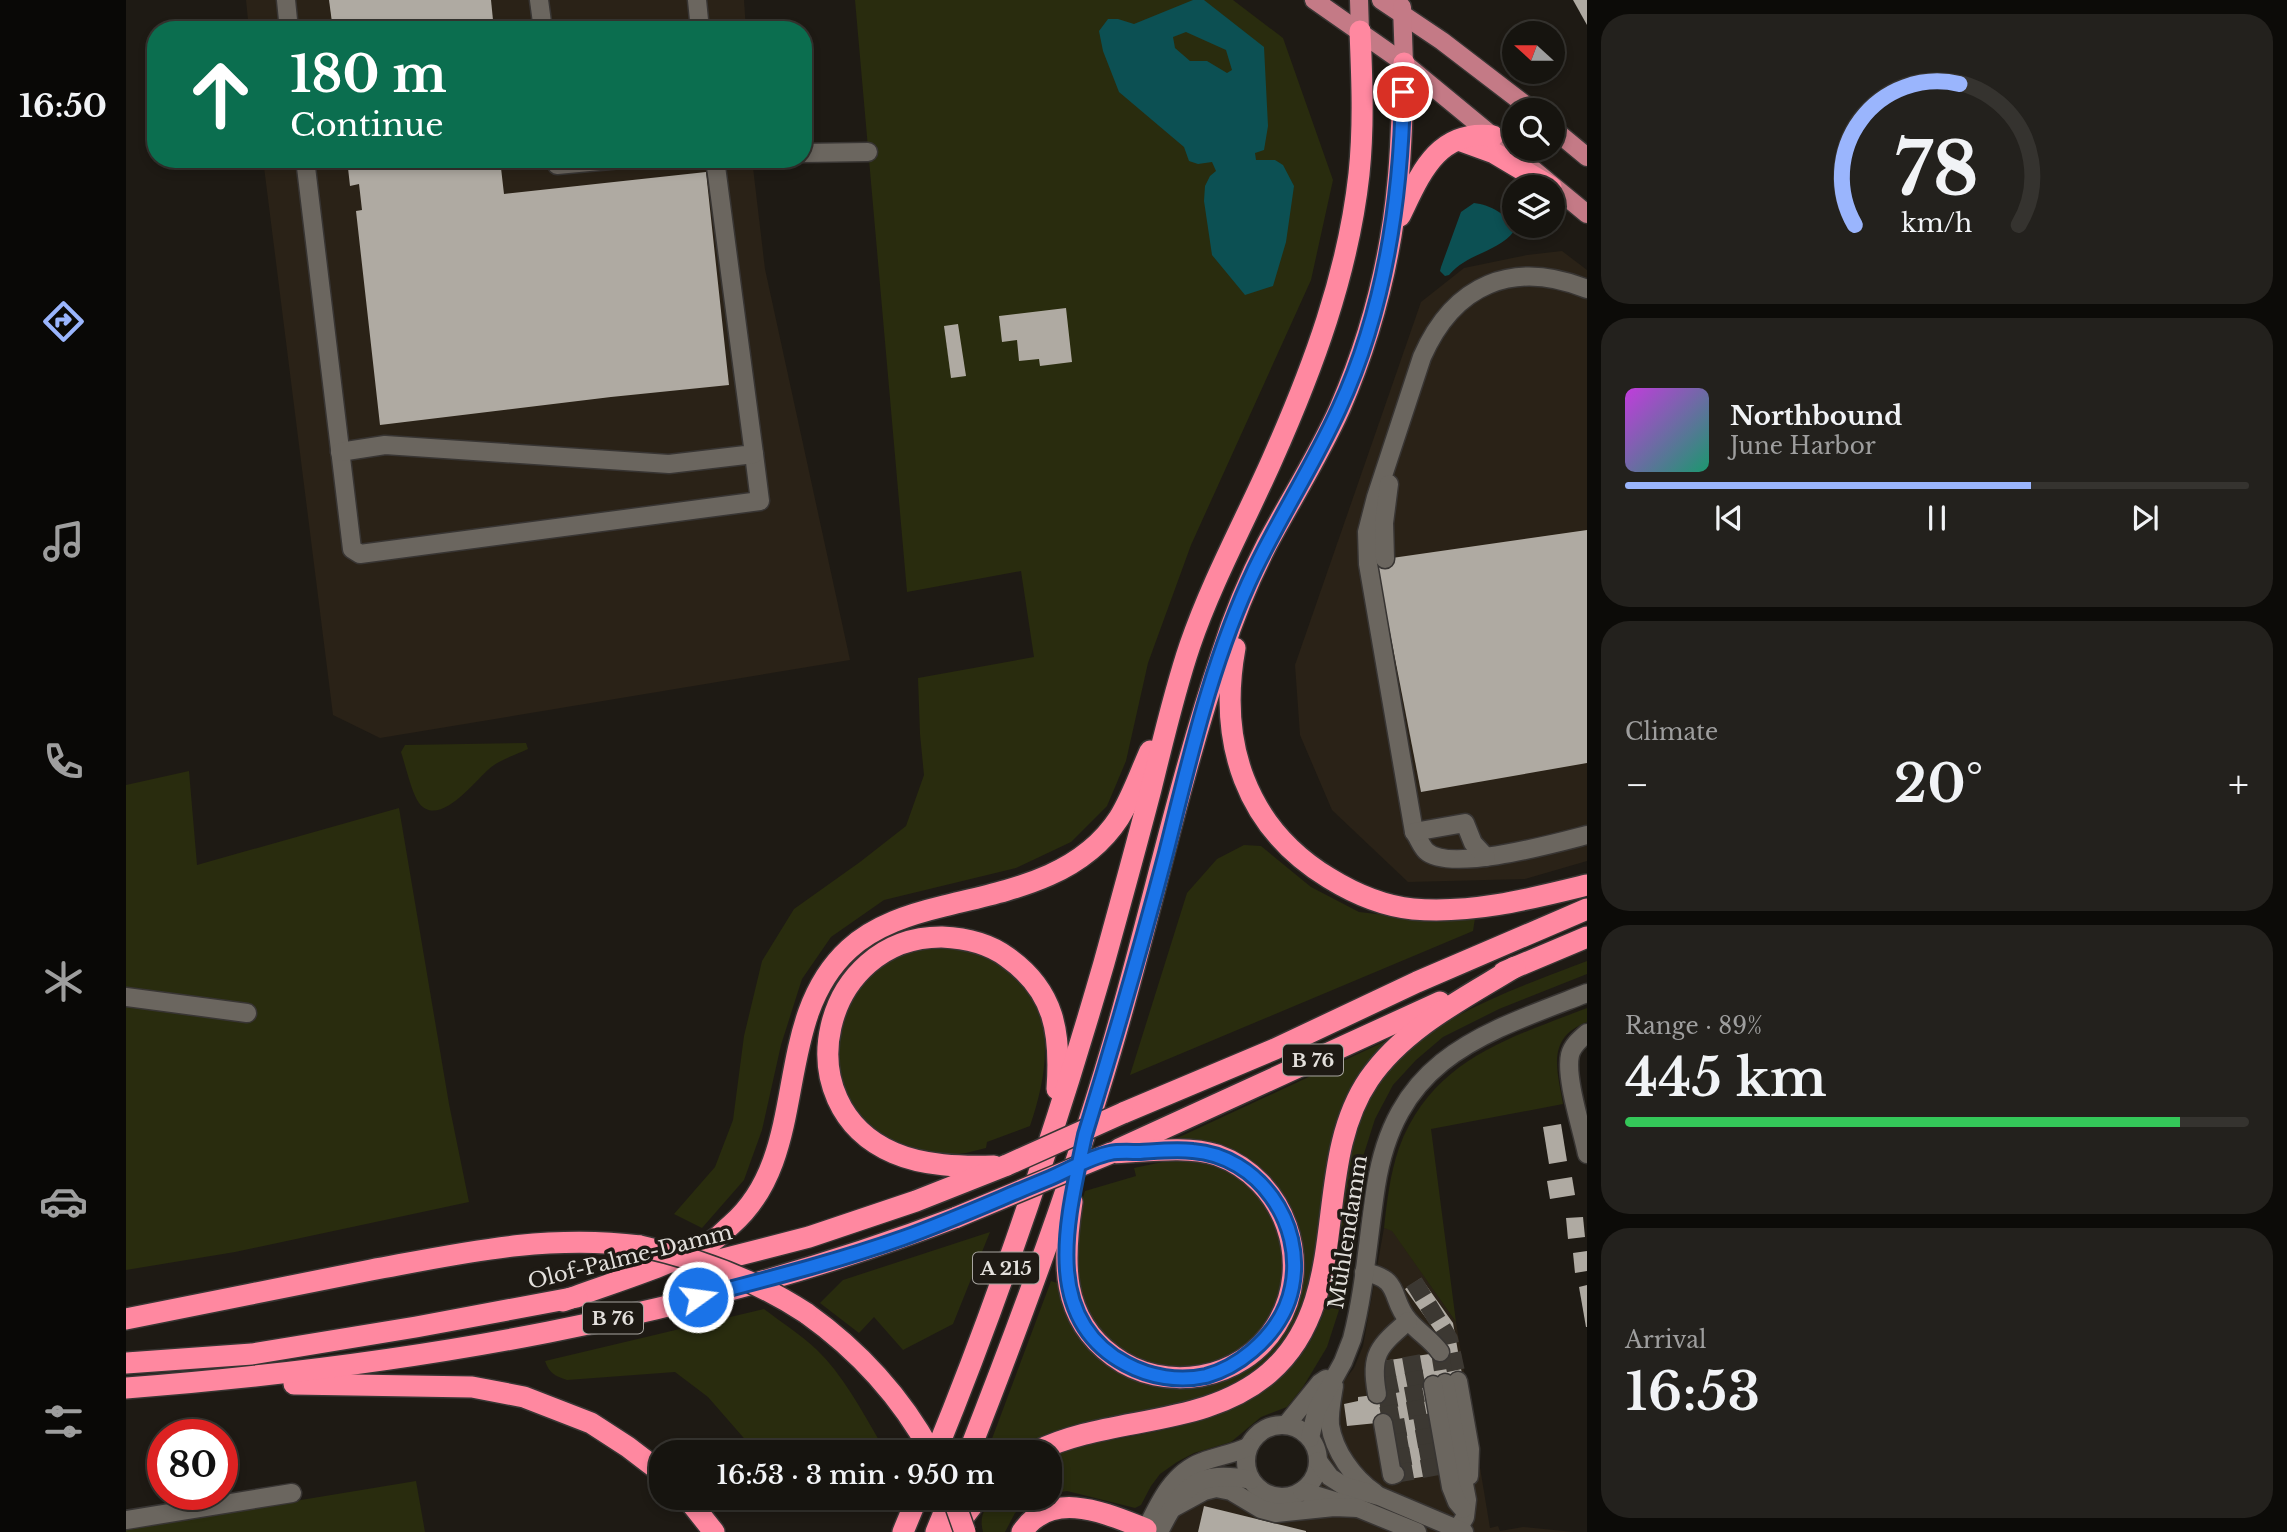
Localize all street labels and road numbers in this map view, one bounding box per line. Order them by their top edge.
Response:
road number: B 76 [1283,1044,1343,1076]
street label: Mühlendamm [1323,1153,1373,1311]
street label: Olof-Palme-Damm [525,1219,735,1295]
road number: A 215 [973,1252,1039,1284]
road number: B 76 [583,1302,643,1334]

